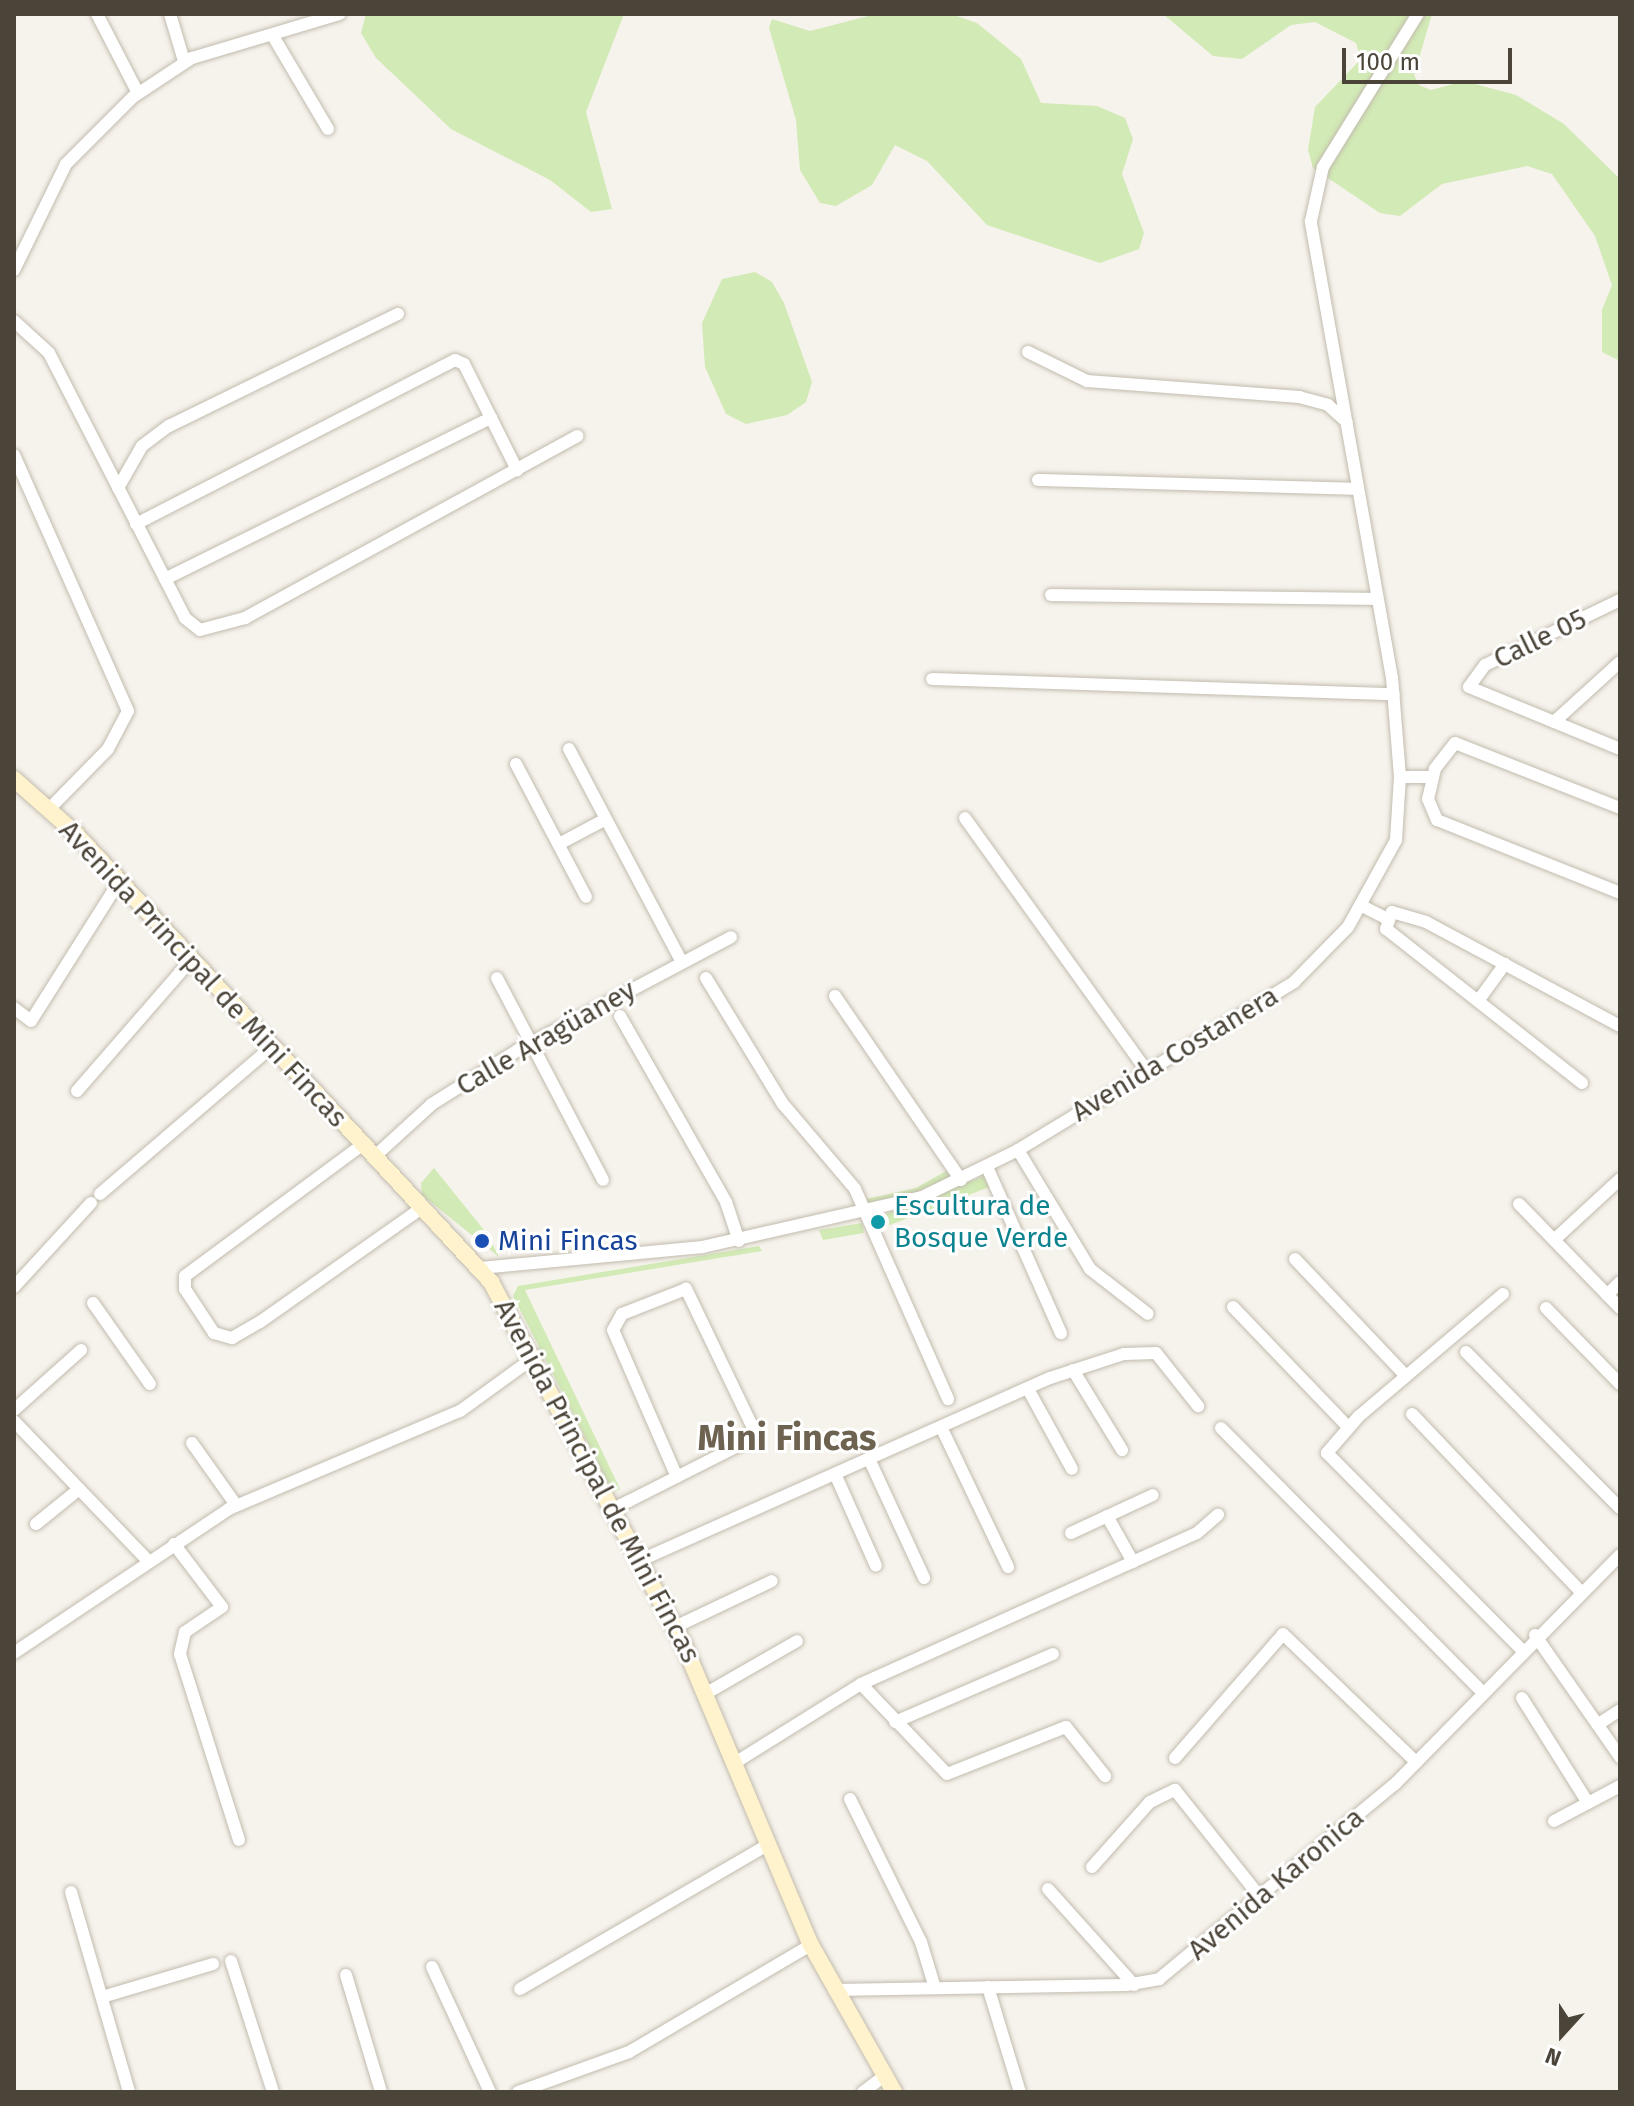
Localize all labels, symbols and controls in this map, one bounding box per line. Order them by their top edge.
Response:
scale bar [1346,32,1516,82]
text: 100 m [1356,48,1420,76]
street label: Calle 05 [1488,602,1592,676]
street label: Avenida Principal de Mini Fincas [52,814,354,1134]
street label: Calle Aragüaney [450,973,642,1103]
street label: Avenida Costanera [1066,979,1284,1129]
place label: Escultura de Bosque Verde [894,1189,1068,1255]
marker: Escultura de Bosque Verde [869,1213,887,1231]
place label: Mini Fincas [498,1224,638,1258]
marker: Mini Fincas [473,1232,491,1250]
street label: Avenida Principal de Mini Fincas [487,1294,707,1668]
district label: Mini Fincas [698,1417,876,1461]
street label: Avenida Karonica [1181,1801,1371,1967]
north arrow [1522,1994,1602,2074]
text: N [1542,2042,1565,2072]

